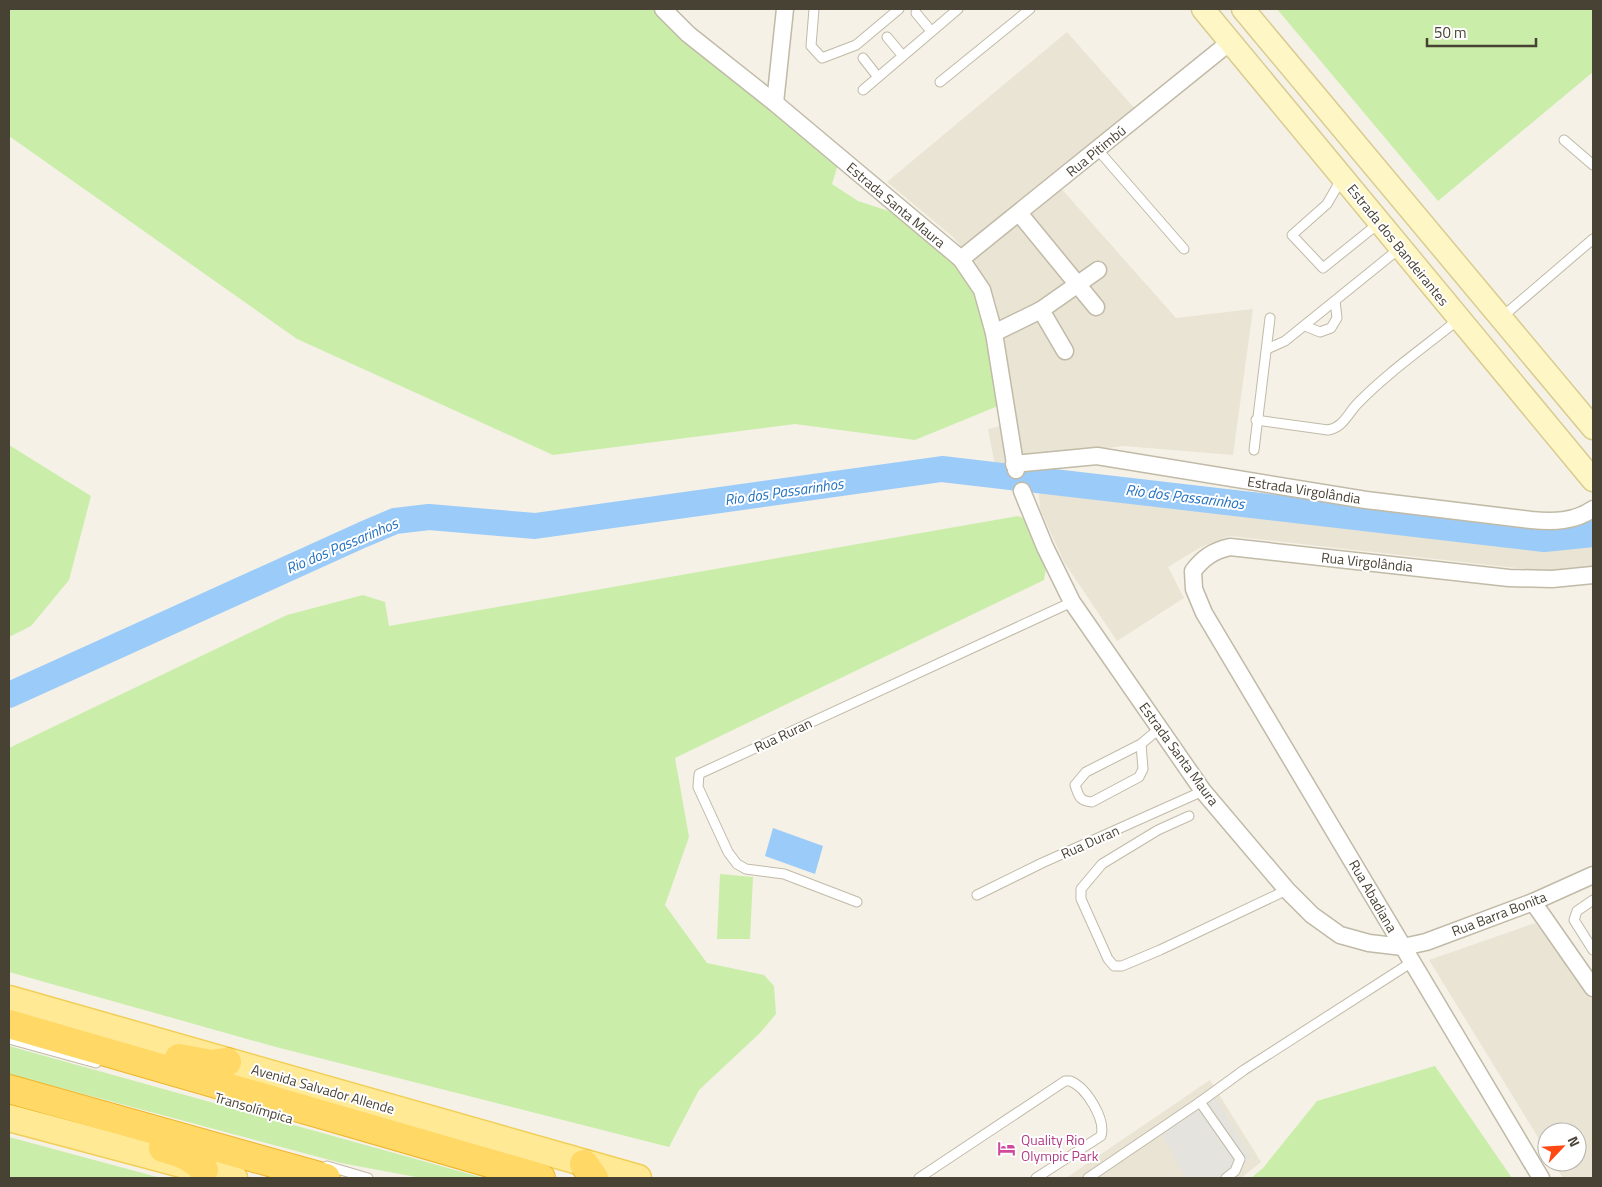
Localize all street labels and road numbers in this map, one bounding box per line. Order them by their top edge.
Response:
street label: Rua Pitimbú [1061,120,1130,181]
street label: Estrada Santa Maura [842,157,950,252]
street label: Estrada dos Bandeirantes [1343,179,1454,310]
street label: Estrada Virgolândia [1246,470,1362,509]
street label: Rua Virgolândia [1320,546,1414,577]
street label: Estrada Santa Maura [1135,698,1224,810]
street label: Rua Ruran [750,712,815,757]
street label: Rua Duran [1057,819,1122,864]
street label: Rua Abadiana [1344,855,1403,936]
street label: Rua Barra Bonita [1448,886,1549,941]
street label: Avenida Salvador Allende [249,1058,397,1119]
street label: Transolímpica [212,1086,296,1129]

